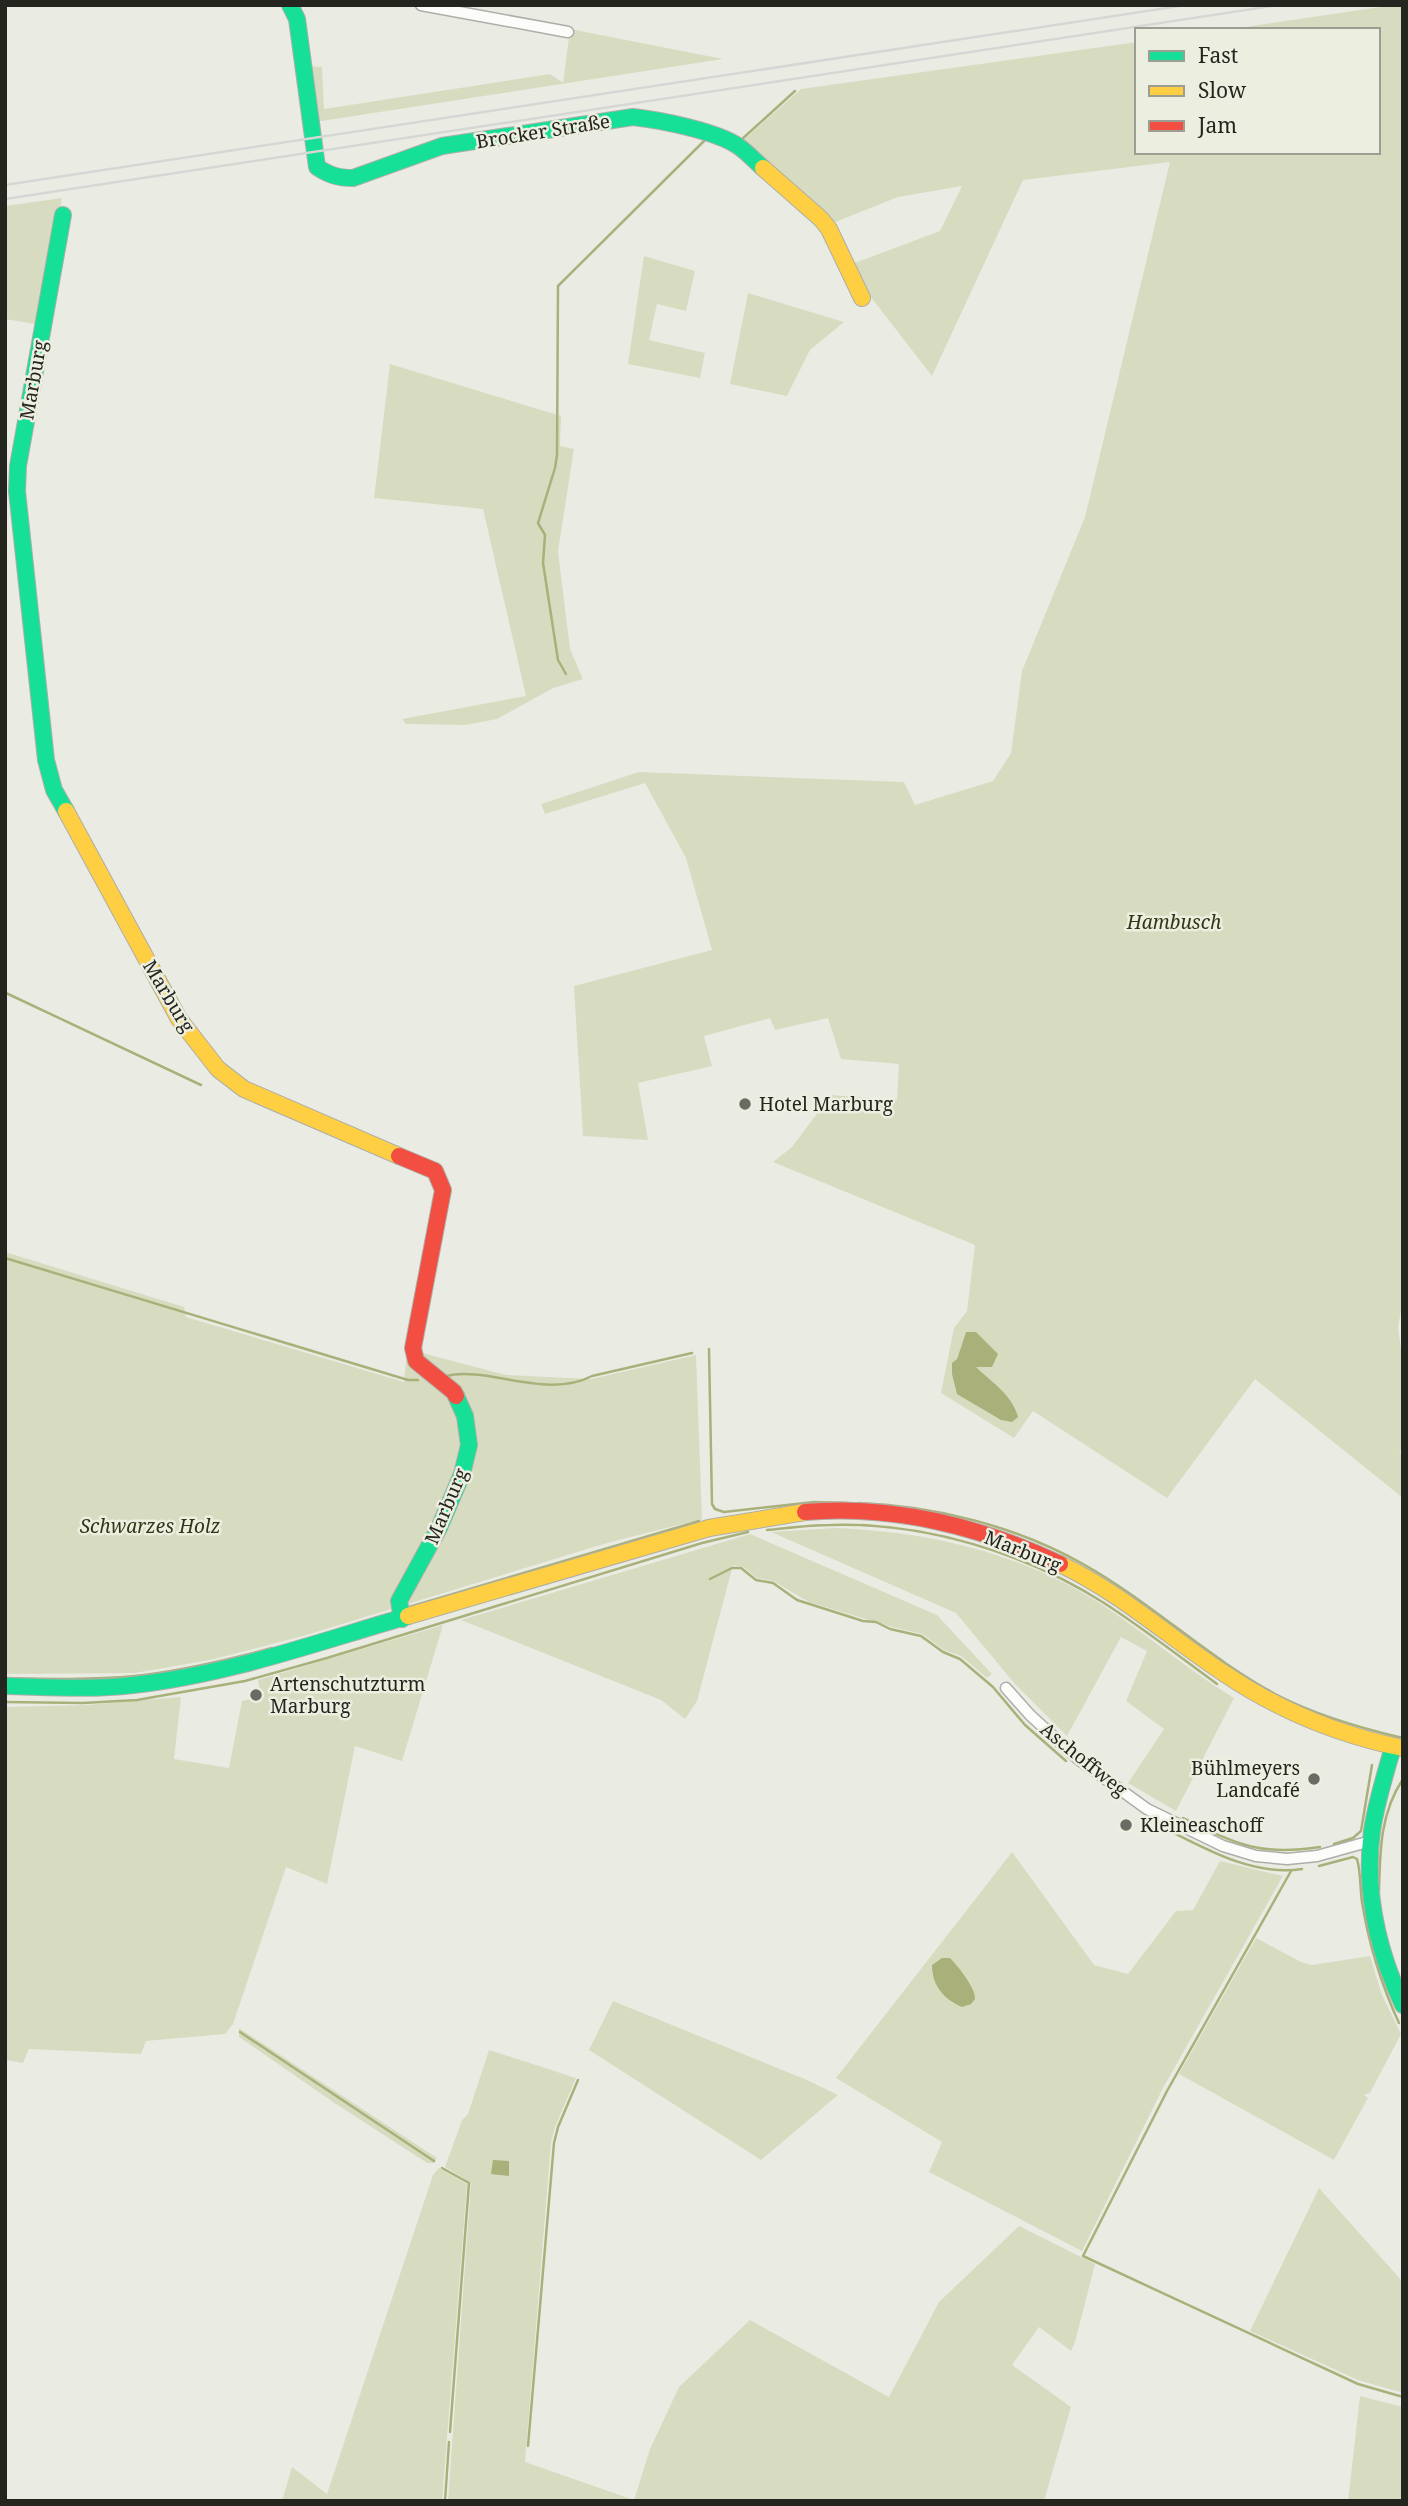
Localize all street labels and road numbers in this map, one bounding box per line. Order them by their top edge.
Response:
street label: Brocker Straße [474,108,612,154]
street label: Marburg [13,338,53,422]
street label: Marburg [137,955,201,1037]
street label: Marburg [418,1464,474,1548]
street label: Marburg [981,1524,1065,1578]
street label: Aschoffweg [1035,1716,1133,1802]

